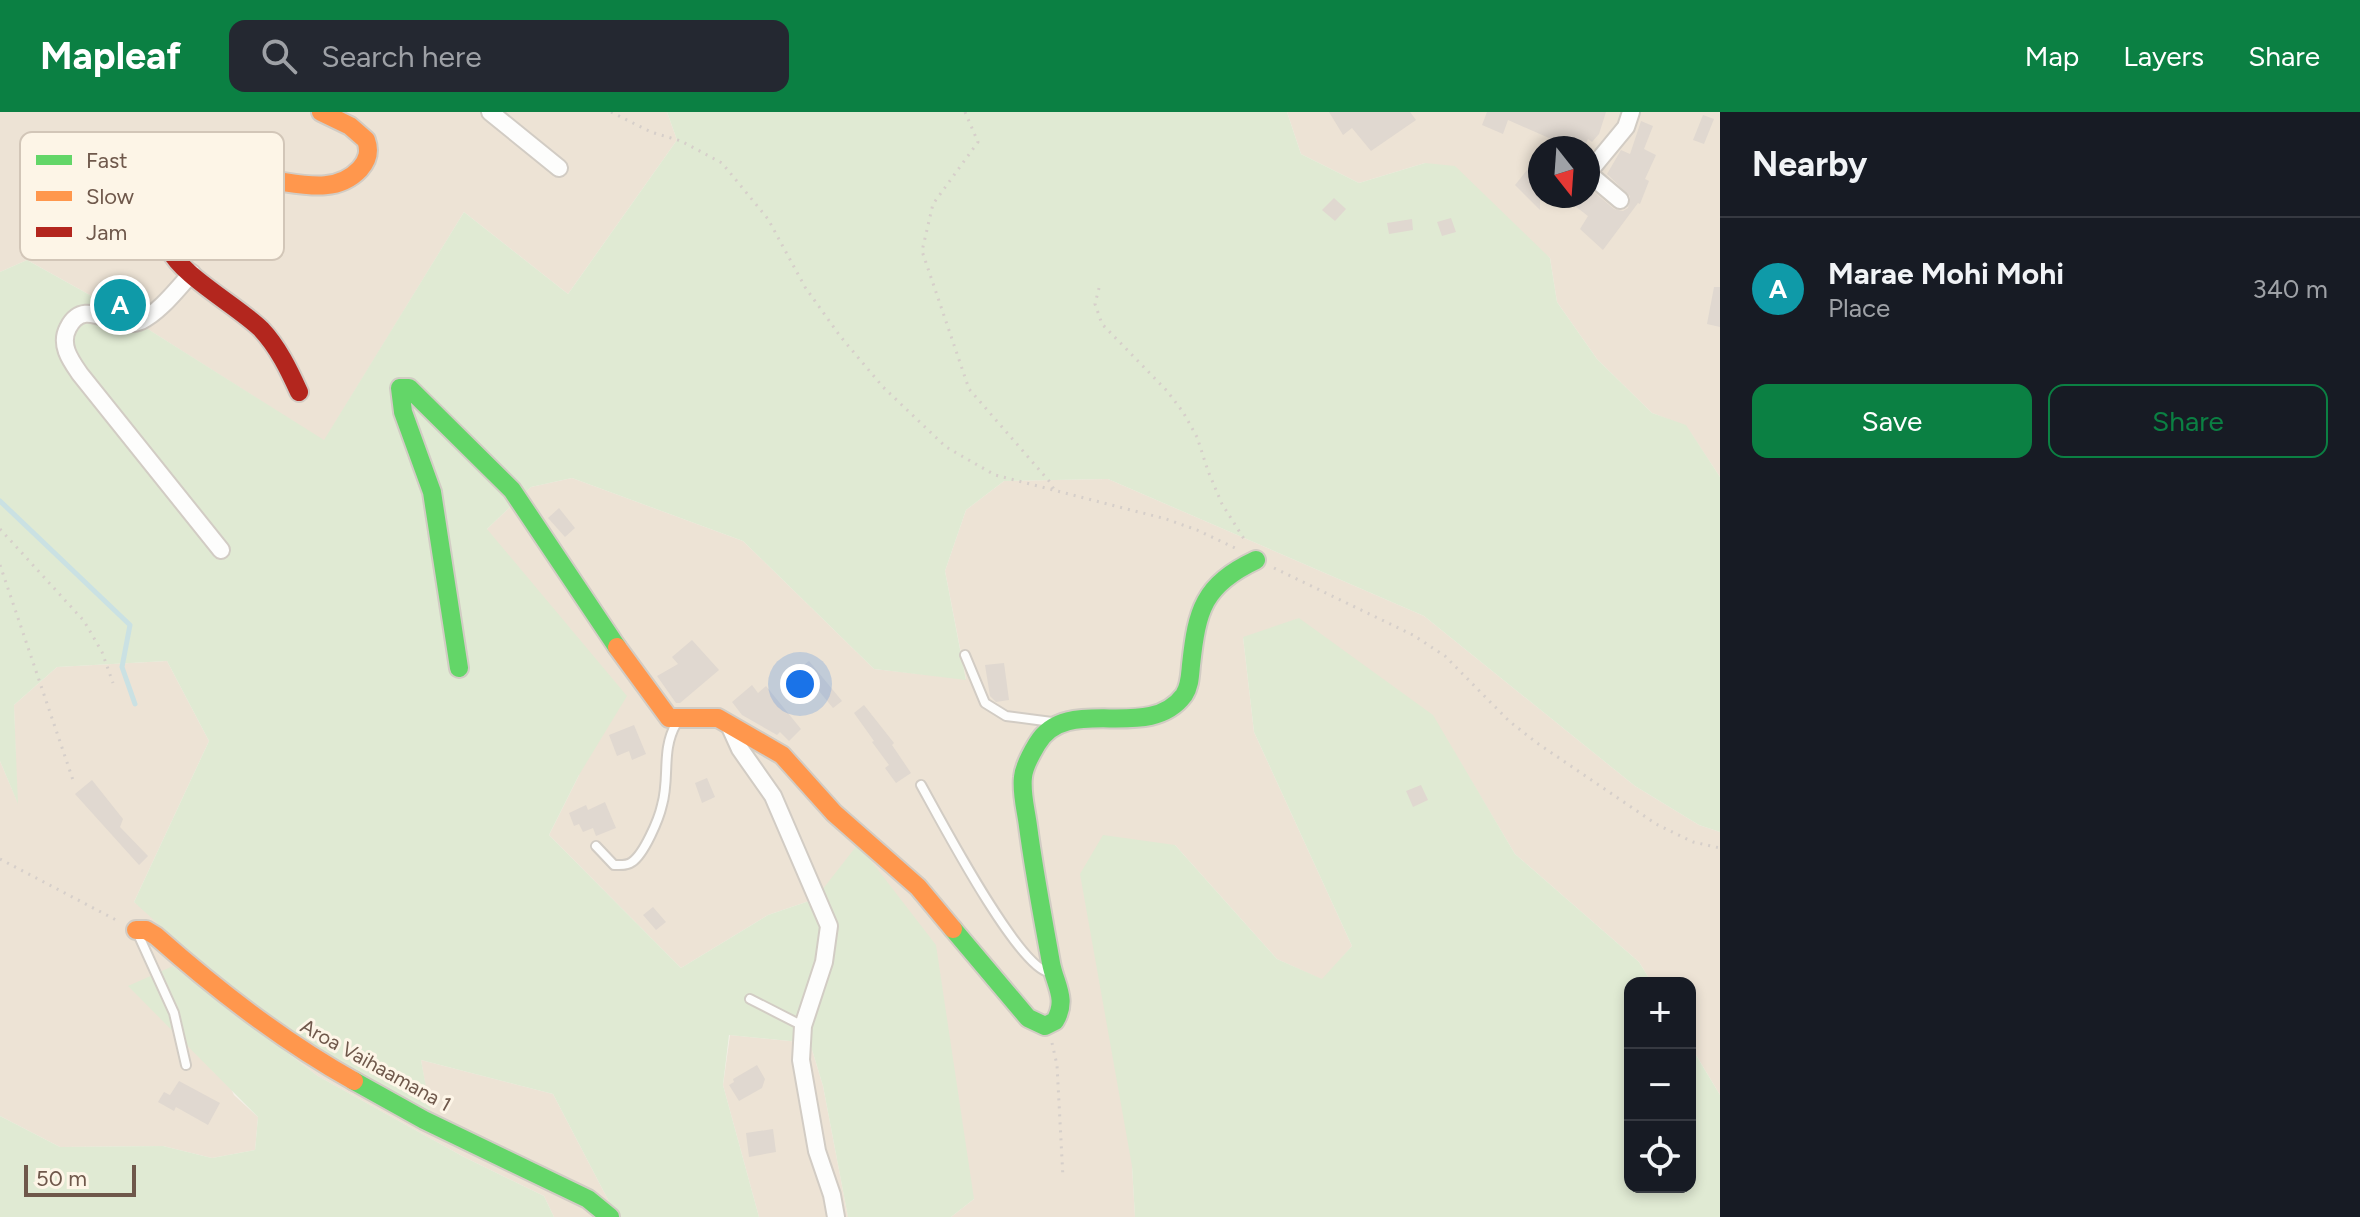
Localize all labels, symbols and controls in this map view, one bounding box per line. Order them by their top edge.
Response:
search box [229,20,789,92]
text: Mapleaf [40,33,181,79]
icon: search [257,34,301,78]
text: Search here [321,38,482,75]
text: Map [2025,39,2079,73]
text: Layers [2123,39,2204,73]
text: Share [2248,39,2320,73]
legend [20,132,284,260]
north arrow [1528,136,1600,208]
text: Nearby [1752,144,1867,185]
text: Fast [86,147,128,174]
text: Slow [86,183,135,210]
text: Jam [86,219,127,246]
text: Marae Mohi Mohi [1828,255,2064,292]
text: A [1769,273,1787,305]
text: 340 m [2252,273,2328,305]
pin: A [94,275,146,335]
text: Place [1828,292,1890,324]
button: Save [1752,384,2032,458]
button: Share [2048,384,2328,458]
your location [780,664,820,704]
map controls [1624,977,1696,1193]
button: + [1624,977,1696,1049]
street label: Aroa Vaihaamana 1 [297,1014,455,1116]
button: − [1624,1049,1696,1121]
button: locate [1624,1121,1696,1193]
scale bar [24,1161,136,1197]
text: 50 m [36,1165,87,1192]

